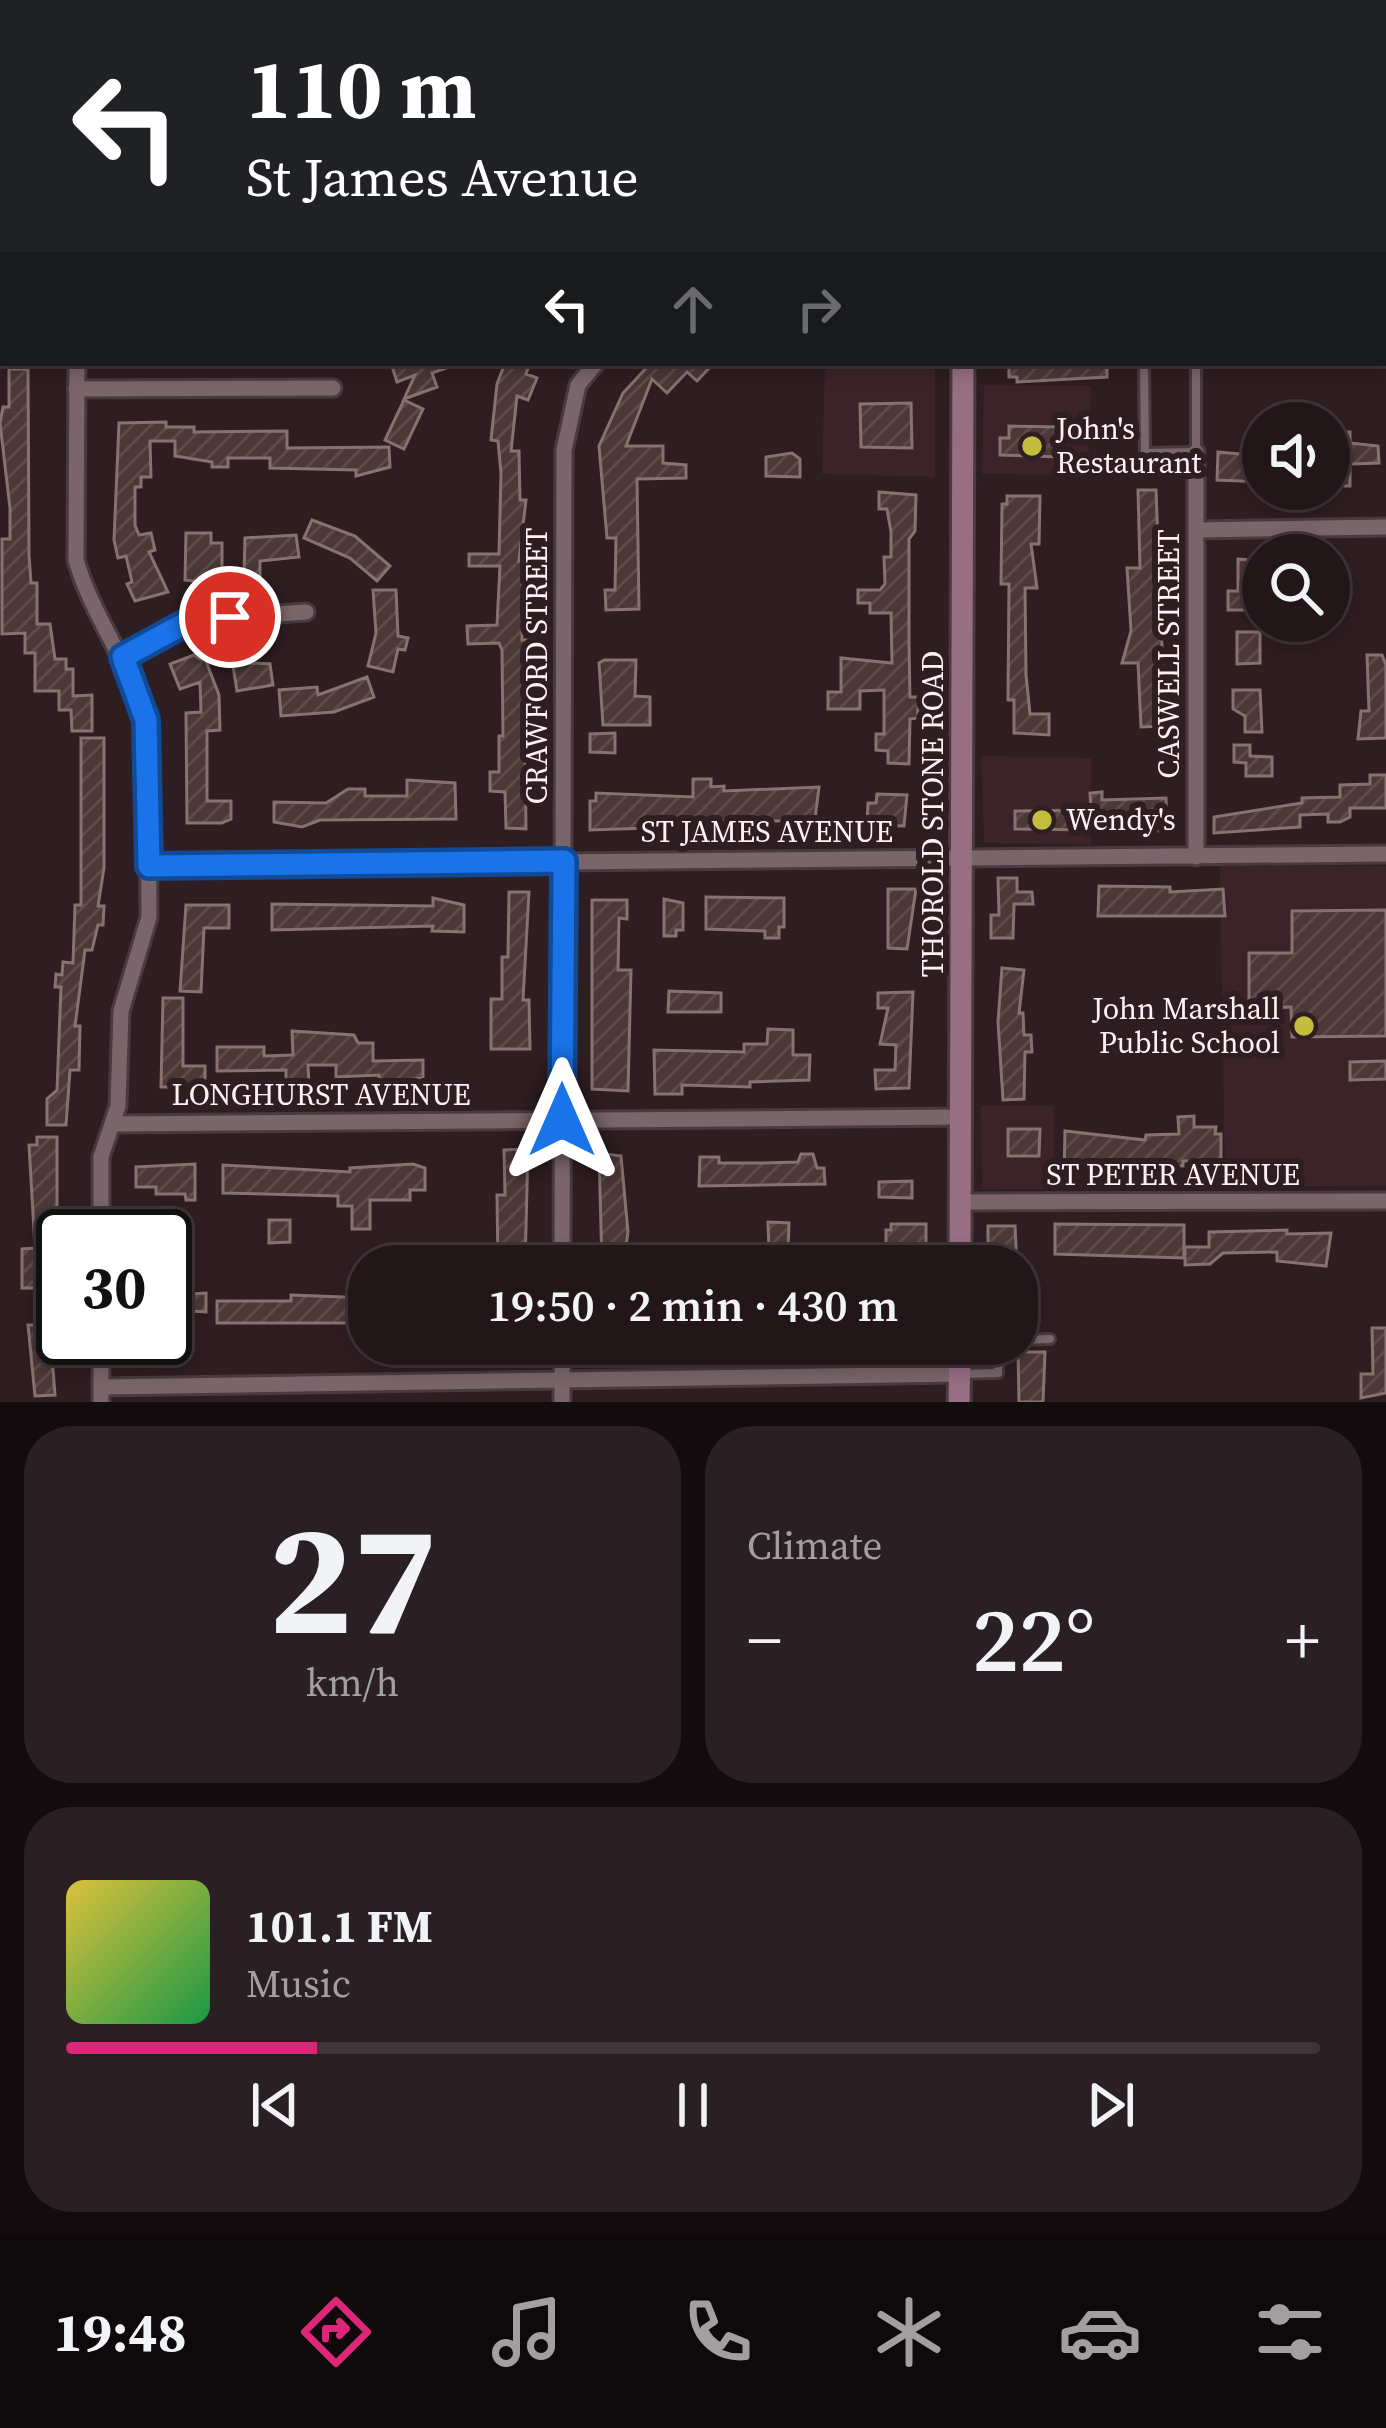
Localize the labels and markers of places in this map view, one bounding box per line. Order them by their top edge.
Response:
place label: John's Restaurant [1055,408,1202,483]
marker: John's Restaurant [1019,433,1045,459]
pin [179,566,281,668]
place label: Wendy's [1066,799,1176,840]
marker: Wendy's [1029,807,1055,833]
place label: John Marshall Public School [1091,988,1280,1063]
marker: John Marshall Public School [1291,1013,1317,1039]

